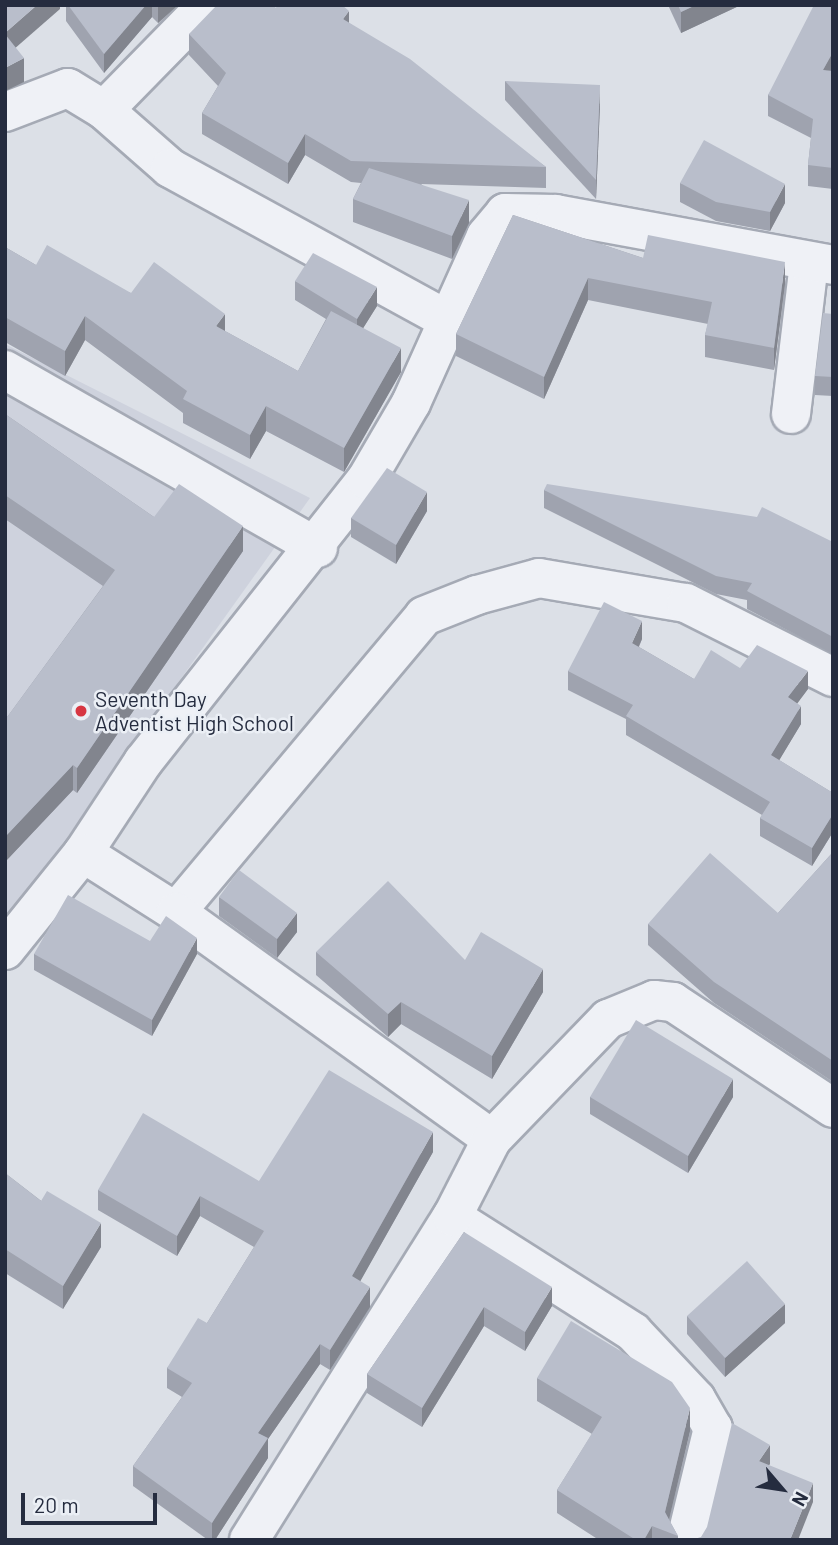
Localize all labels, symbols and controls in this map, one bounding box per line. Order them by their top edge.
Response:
place label: Seventh Day Adventist High School [95,686,294,736]
marker: Seventh Day Adventist High School [73,703,89,719]
north arrow [747,1454,817,1524]
scale bar [24,1478,161,1522]
text: N [788,1488,814,1511]
text: 20 m [34,1492,79,1517]

